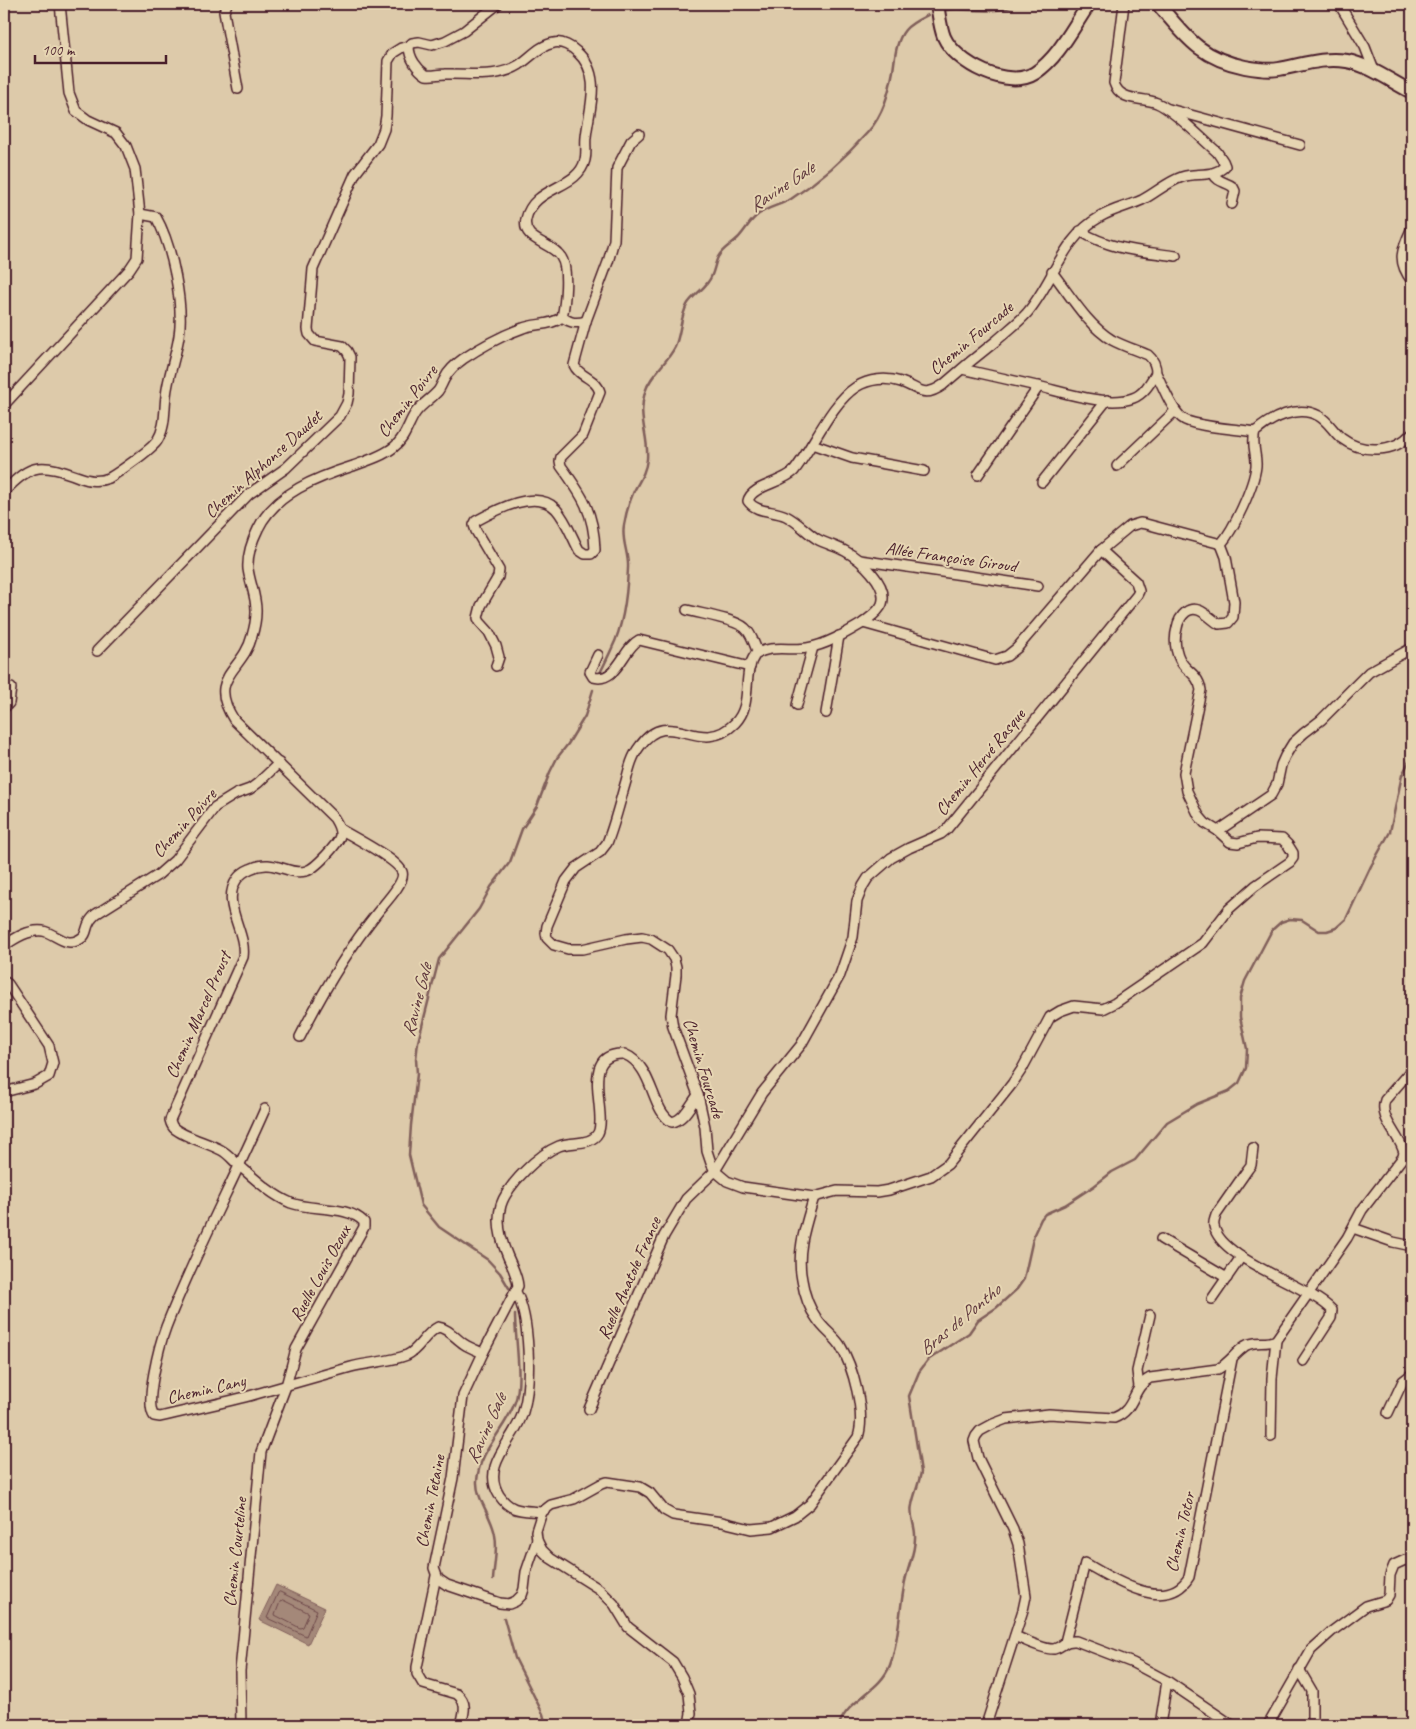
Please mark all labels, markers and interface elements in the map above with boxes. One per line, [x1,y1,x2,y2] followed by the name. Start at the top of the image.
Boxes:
[35,32,166,64] scale bar
[42,41,76,60] text: 100 m
[744,155,821,217] water label: Ravine Gale
[924,296,1018,380] street label: Chemin Fourcade
[372,360,443,441] street label: Chemin Poivre
[200,404,328,523] street label: Chemin Alphonse Daudet
[884,537,1021,578] street label: Allée Françoise Giroud
[930,703,1030,820] street label: Chemin Hervé Rasque
[147,783,222,862] street label: Chemin Poivre
[160,946,237,1082] street label: Chemin Marcel Proust
[396,959,438,1039] water label: Ravine Gale
[678,1015,730,1122] street label: Chemin Fourcade
[592,1213,666,1342] street label: Ruelle Anatole France
[285,1220,356,1325] street label: Ruelle Louis Ozoux
[914,1277,1007,1361] water label: Bras de Pontho
[165,1369,249,1409] street label: Chemin Cany
[460,1387,513,1467] water label: Ravine Gale
[410,1452,450,1549] street label: Chemin Tetaine
[1160,1488,1200,1574] street label: Chemin Totor
[218,1495,252,1608] street label: Chemin Courteline

